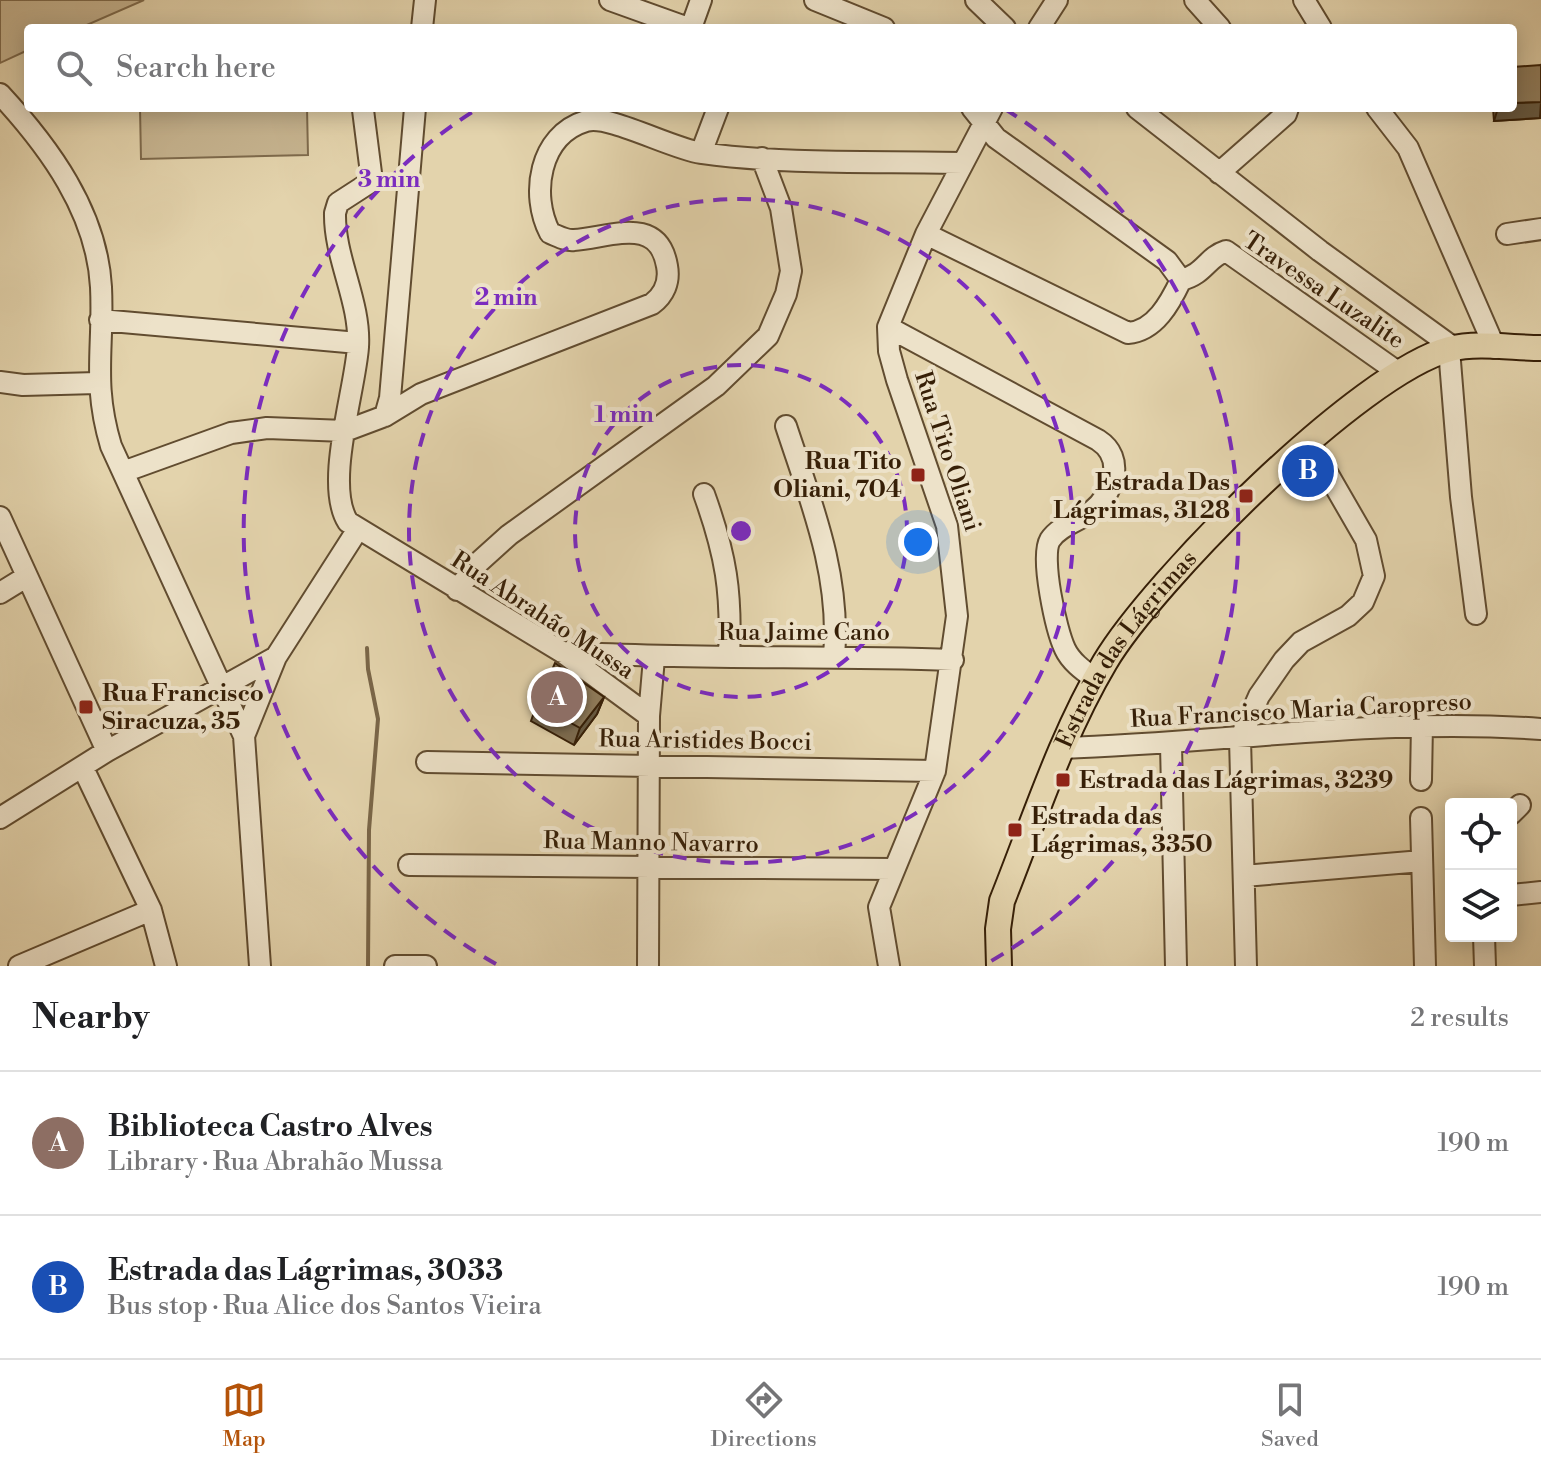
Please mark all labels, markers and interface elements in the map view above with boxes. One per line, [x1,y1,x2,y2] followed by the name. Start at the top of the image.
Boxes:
[24,24,1517,112] search box
[52,46,96,90] icon: search
[116,49,276,87] text: Search here
[358,165,421,195] text: 3 min
[1237,226,1410,356] street label: Travessa Luzalite
[474,283,538,313] text: 2 min
[907,367,987,535] street label: Rua Tito Oliani
[594,400,654,430] text: 1 min
[1282,441,1334,501] pin: B
[773,447,902,505] place label: Rua Tito Oliani, 704
[909,466,927,484] marker: Rua Tito Oliani, 704
[1053,468,1230,526] place label: Estrada Das Lágrimas, 3128
[1237,487,1255,505] marker: Estrada Das Lágrimas, 3128
[727,517,755,545] centre of rings
[898,522,938,562] your location
[1050,544,1204,753] street label: Estrada das Lágrimas
[445,545,640,687] street label: Rua Abrahão Mussa
[718,618,890,648] street label: Rua Jaime Cano
[531,667,583,727] pin: A
[102,679,264,737] place label: Rua Francisco Siracuza, 35
[1129,687,1473,735] street label: Rua Francisco Maria Caropreso
[77,698,95,716] marker: Rua Francisco Siracuza, 35
[598,724,812,758] street label: Rua Aristides Bocci
[1079,766,1393,796] place label: Estrada das Lágrimas, 3239
[1054,771,1072,789] marker: Estrada das Lágrimas, 3239
[1445,798,1517,942] map controls
[1445,798,1517,870] button: locate
[1031,802,1213,860] place label: Estrada das Lágrimas, 3350
[1006,821,1024,839] marker: Estrada das Lágrimas, 3350
[543,826,759,860] street label: Rua Manno Navarro
[1445,870,1517,942] button: layers
[32,997,150,1039] text: Nearby
[1410,1002,1509,1034] text: 2 results
[108,1108,433,1146] text: Biblioteca Castro Alves
[49,1127,67,1159] text: A
[1438,1127,1509,1159] text: 190 m
[108,1146,443,1178] text: Library · Rua Abrahão Mussa
[108,1252,503,1290] text: Estrada das Lágrimas, 3033
[48,1271,68,1303] text: B
[1438,1271,1509,1303] text: 190 m
[108,1290,542,1322] text: Bus stop · Rua Alice dos Santos Vieira
[222,1378,266,1453] tab: Map
[711,1378,817,1453] tab: Directions
[1261,1378,1319,1453] tab: Saved

